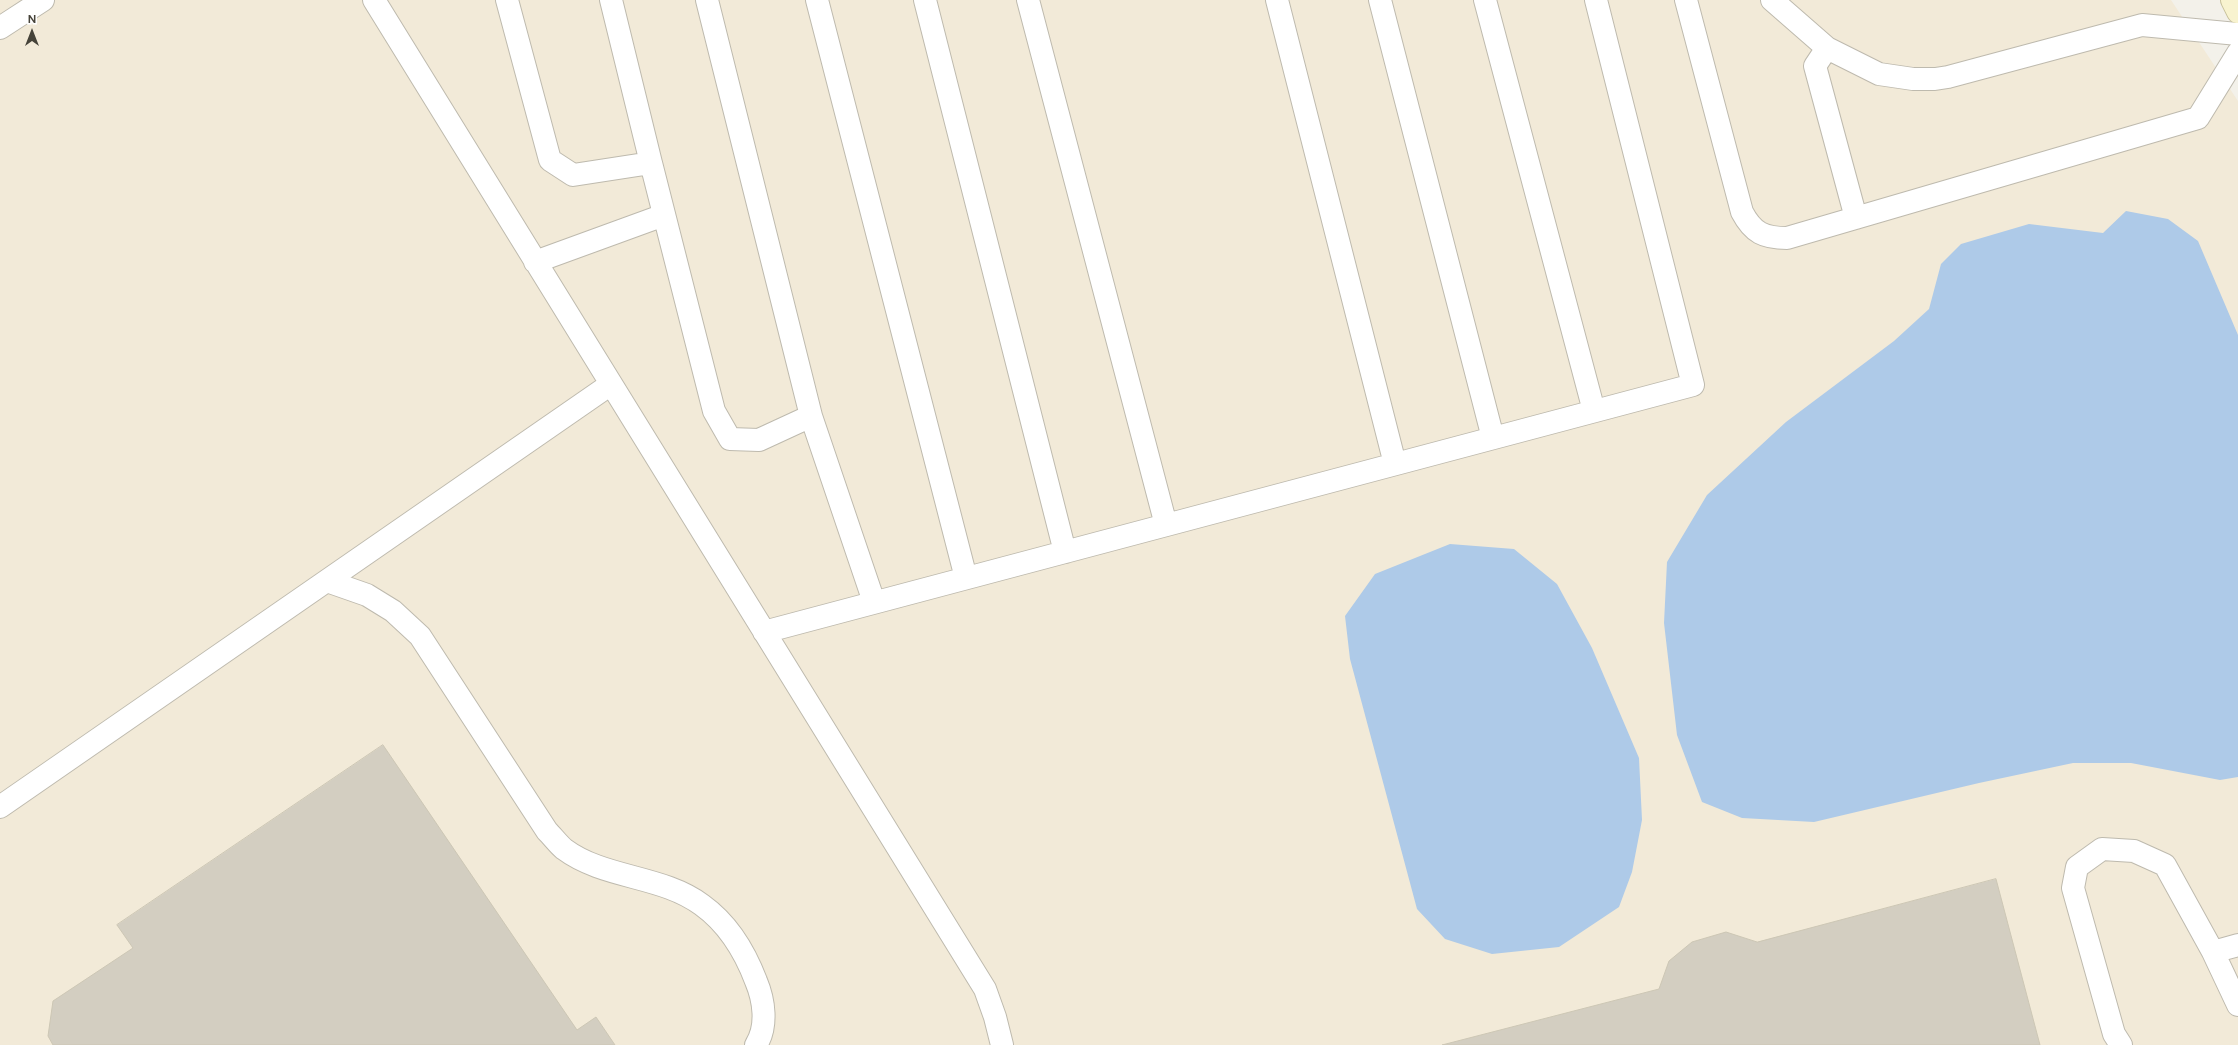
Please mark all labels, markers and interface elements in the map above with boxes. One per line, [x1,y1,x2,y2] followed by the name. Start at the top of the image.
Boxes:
[12,12,52,52] north arrow
[28,13,36,26] text: N

